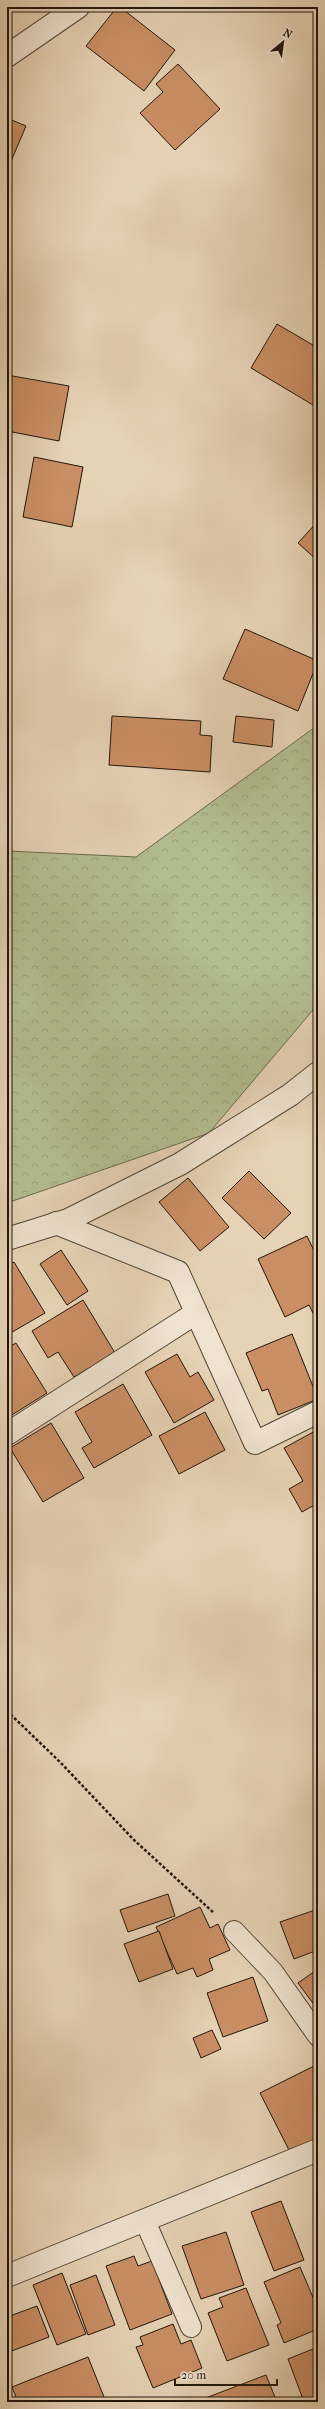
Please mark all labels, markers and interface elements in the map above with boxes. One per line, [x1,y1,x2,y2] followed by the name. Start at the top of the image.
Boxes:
[263,22,303,62] north arrow
[281,26,295,42] text: N
[175,2361,277,2387] scale bar
[181,2368,206,2382] text: 20 m

